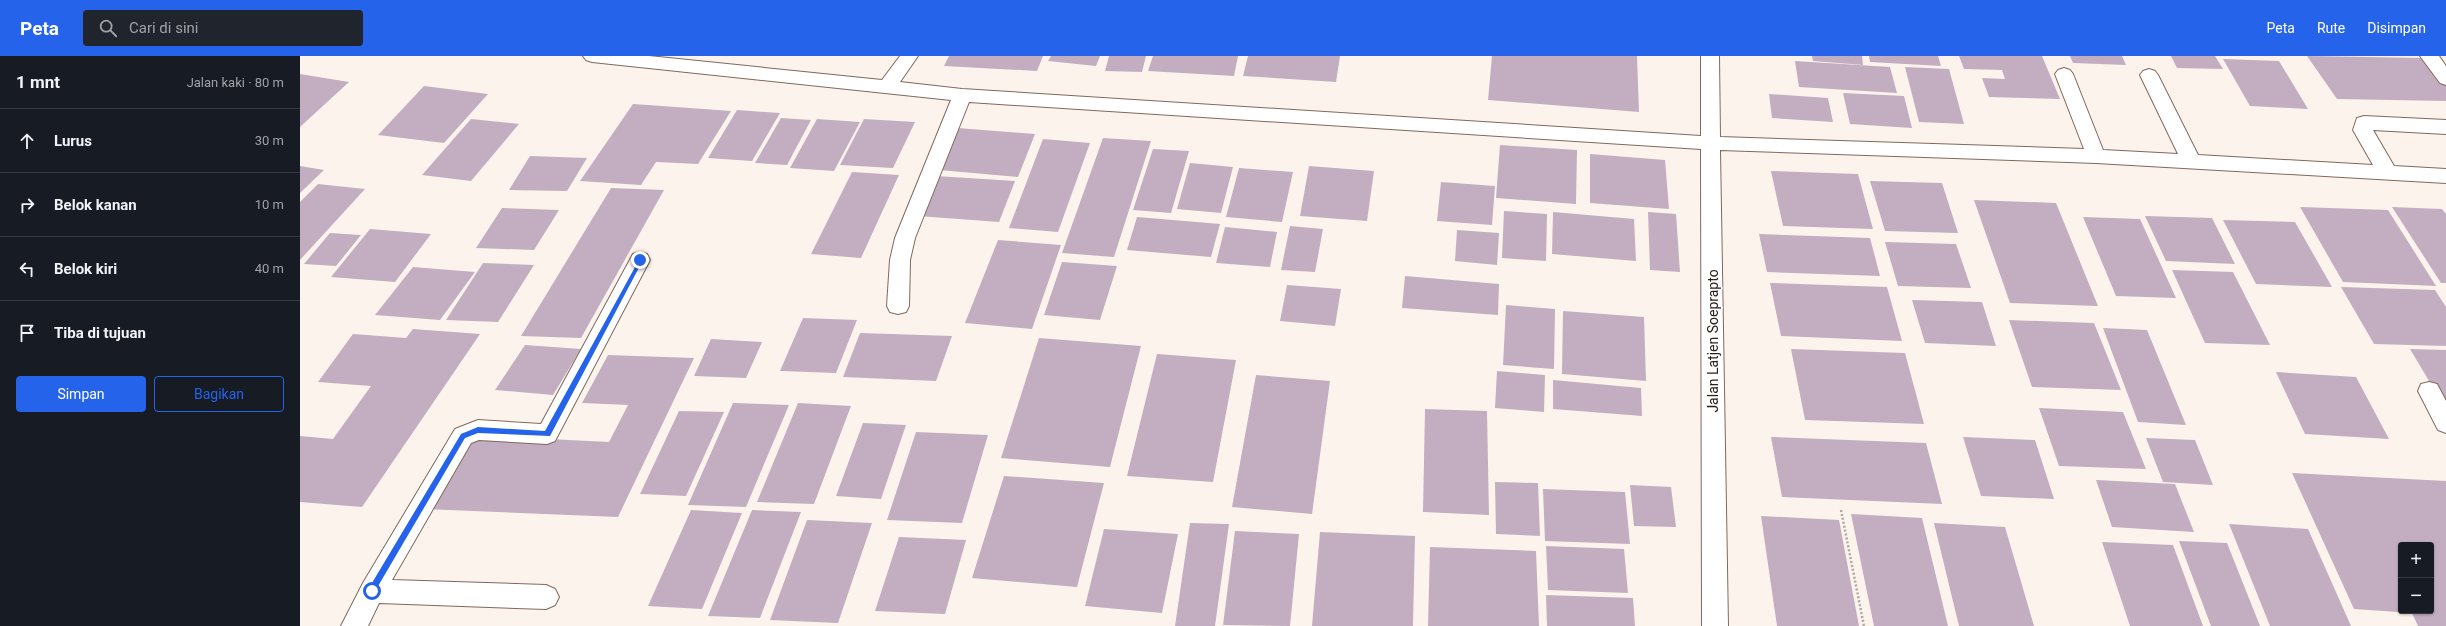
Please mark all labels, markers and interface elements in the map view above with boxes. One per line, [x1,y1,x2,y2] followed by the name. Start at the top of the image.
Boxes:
[83,10,363,46] search box
[20,17,59,40] text: Peta
[97,17,119,39] icon: search
[129,19,199,37] text: Cari di sini
[2267,20,2295,36] text: Peta
[2317,20,2345,36] text: Rute
[2367,20,2426,36] text: Disimpan
[16,72,60,92] text: 1 mnt
[187,75,284,90] text: Jalan kaki · 80 m
[16,130,38,152] icon: ahead
[54,132,92,150] text: Lurus
[255,133,284,148] text: 30 m
[16,194,38,216] icon: right
[54,196,137,214] text: Belok kanan
[255,197,284,212] text: 10 m
[631,251,649,269] route end
[16,258,38,280] icon: left
[54,260,117,278] text: Belok kiri
[255,261,284,276] text: 40 m
[1705,269,1721,413] street label: Jalan Latjen Soeprapto
[16,322,38,344] icon: arrive
[54,324,146,342] text: Tiba di tujuan
[16,376,146,412] button: Simpan
[154,376,284,412] button: Bagikan
[2398,542,2434,614] map controls
[2398,542,2434,578] button: +
[2398,578,2434,614] button: −
[363,582,381,600] route start

